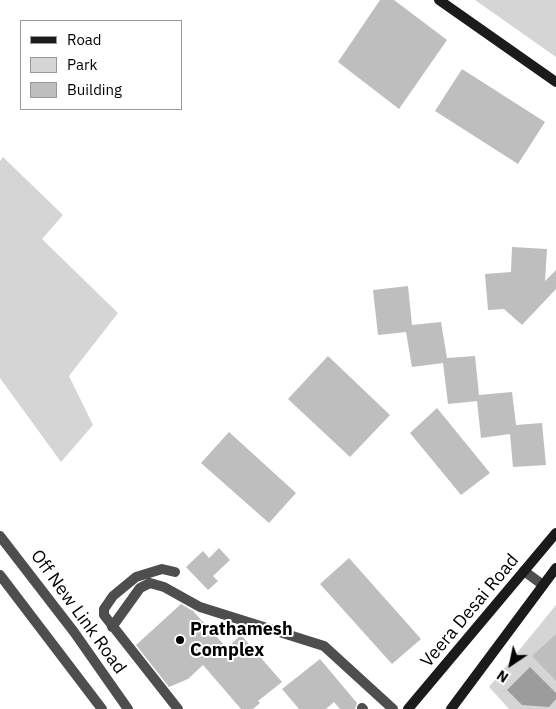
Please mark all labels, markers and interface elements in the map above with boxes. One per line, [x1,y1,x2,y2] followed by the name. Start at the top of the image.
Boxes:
[20,20,182,110] legend
[67,30,102,49] text: Road
[67,55,97,74] text: Park
[67,80,122,99] text: Building
[26,546,130,678] street label: Off New Link Road
[416,550,524,672] street label: Veera Desai Road
[190,619,293,662] place label: Prathamesh Complex
[174,634,186,646] marker: Prathamesh Complex
[486,639,536,689] north arrow
[493,666,512,687] text: N

